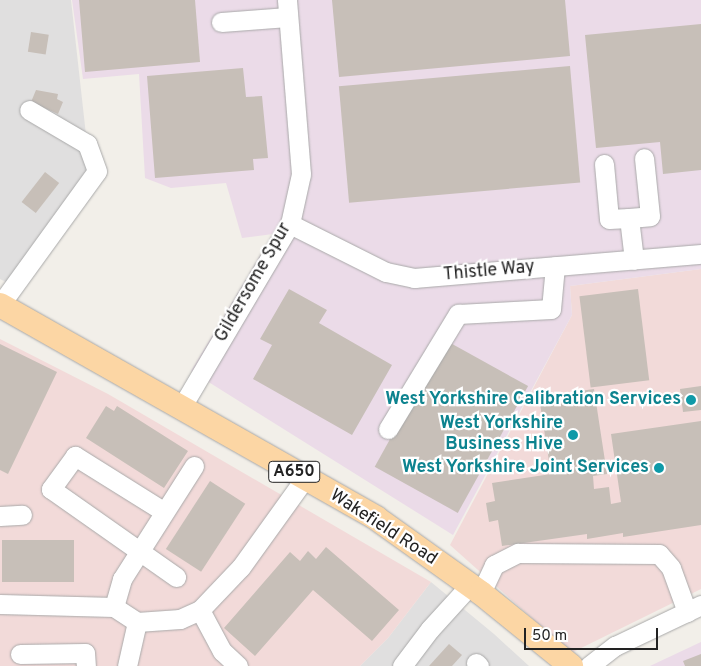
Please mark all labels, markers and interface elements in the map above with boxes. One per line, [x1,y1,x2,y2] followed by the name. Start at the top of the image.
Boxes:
[211,219,297,347] street label: Gildersome Spur
[442,257,536,287] street label: Thistle Way
[384,389,681,411] place label: West Yorkshire Calibration Services
[685,394,697,406] marker: West Yorkshire Calibration Services
[439,414,563,456] place label: West Yorkshire Business Hive
[567,429,579,441] marker: West Yorkshire Business Hive
[401,457,649,479] place label: West Yorkshire Joint Services
[268,458,320,486] road number: A650
[653,462,665,474] marker: West Yorkshire Joint Services
[325,485,441,571] street label: Wakefield Road
[526,618,660,650] scale bar
[532,627,567,646] text: 50 m

